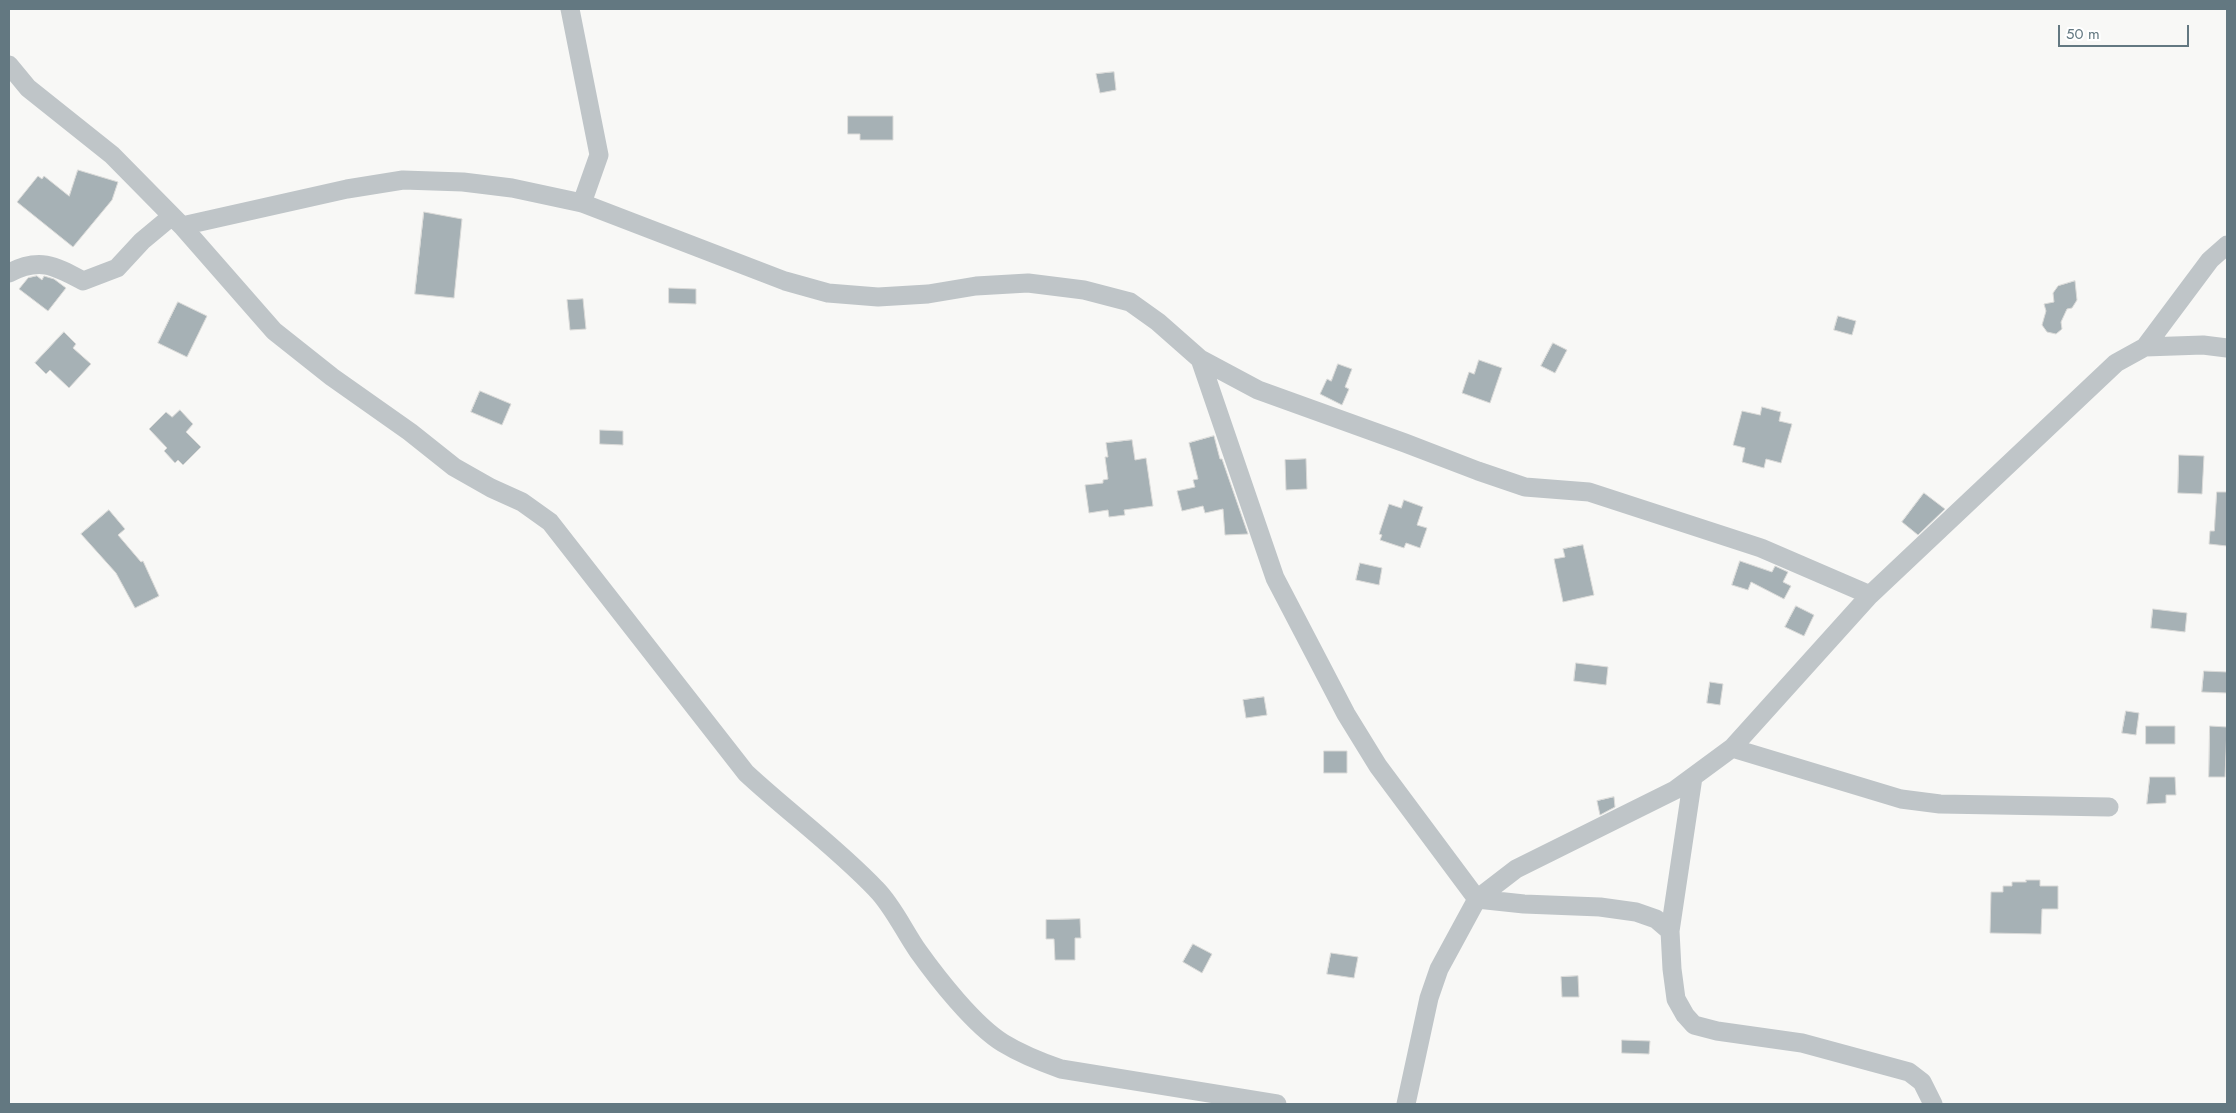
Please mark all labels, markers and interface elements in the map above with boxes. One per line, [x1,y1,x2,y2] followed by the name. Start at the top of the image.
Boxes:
[2061,15,2192,47] scale bar
[2066,23,2100,45] text: 50 m

